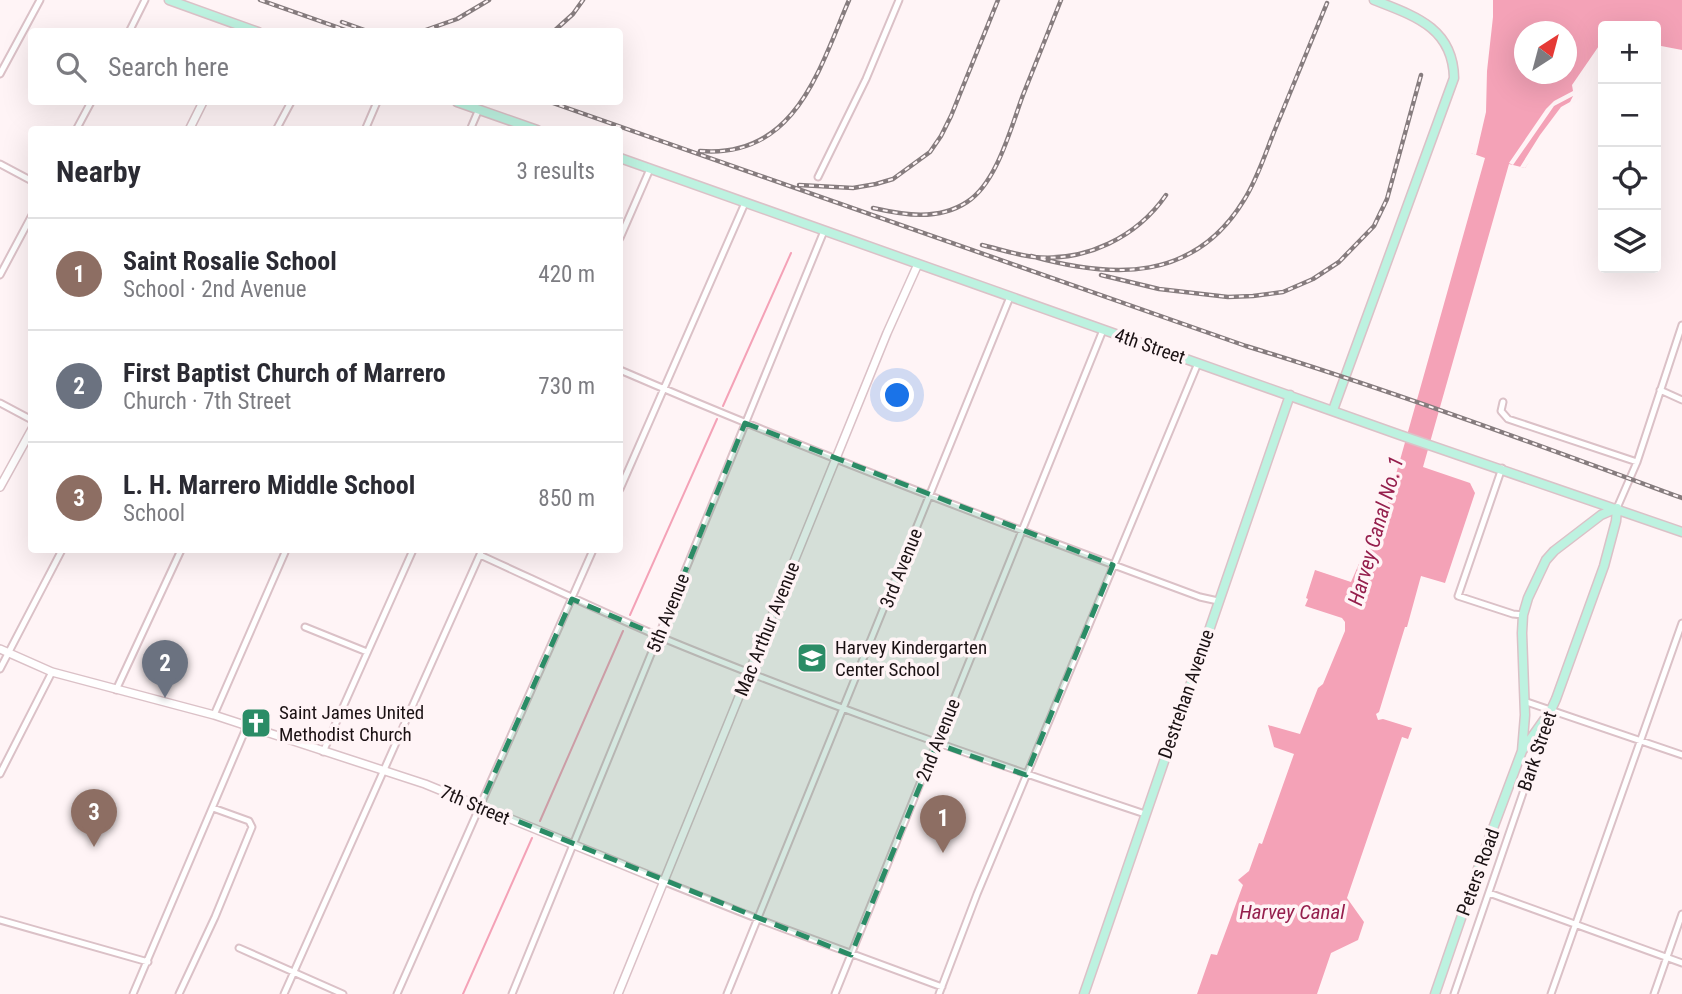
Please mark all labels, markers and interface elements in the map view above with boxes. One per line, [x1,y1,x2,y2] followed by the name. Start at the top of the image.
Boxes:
[1514,21,1577,84] north arrow
[1598,21,1661,273] map controls
[1598,21,1661,84] button: +
[28,28,623,105] search box
[52,48,90,86] icon: search
[108,52,229,82] text: Search here
[1598,84,1661,147] button: −
[1598,147,1661,210] button: locate
[56,154,141,189] text: Nearby
[517,158,595,185] text: 3 results
[1598,210,1661,273] button: layers
[123,246,337,276] text: Saint Rosalie School
[73,261,85,288] text: 1
[538,261,595,288] text: 420 m
[123,276,307,303] text: School · 2nd Avenue
[1112,323,1188,369] street label: 4th Street
[123,358,446,388] text: First Baptist Church of Marrero
[73,373,85,400] text: 2
[538,373,595,400] text: 730 m
[880,378,914,412] your location
[123,388,291,415] text: Church · 7th Street
[1343,454,1409,608] water label: Harvey Canal No. 1
[123,470,415,500] text: L. H. Marrero Middle School
[73,485,85,512] text: 3
[538,485,595,512] text: 850 m
[123,500,185,527] text: School
[875,525,927,611] street label: 3rd Avenue
[730,558,804,699] street label: Mac Arthur Avenue
[642,570,694,656] street label: 5th Avenue
[1153,626,1219,762] street label: Destrehan Avenue
[835,636,987,681] place label: Harvey Kindergarten Center School
[142,640,188,698] pin: 2
[795,641,829,675] school or university icon: Harvey Kindergarten Center School
[911,695,965,785] street label: 2nd Avenue
[279,701,424,746] place label: Saint James United Methodist Church
[239,706,273,740] church icon: Saint James United Methodist Church
[1513,708,1561,794] street label: Bark Street
[437,780,513,830] street label: 7th Street
[71,789,117,847] pin: 3
[920,795,966,853] pin: 1
[1452,825,1504,919] street label: Peters Road
[1239,900,1345,924] water label: Harvey Canal

